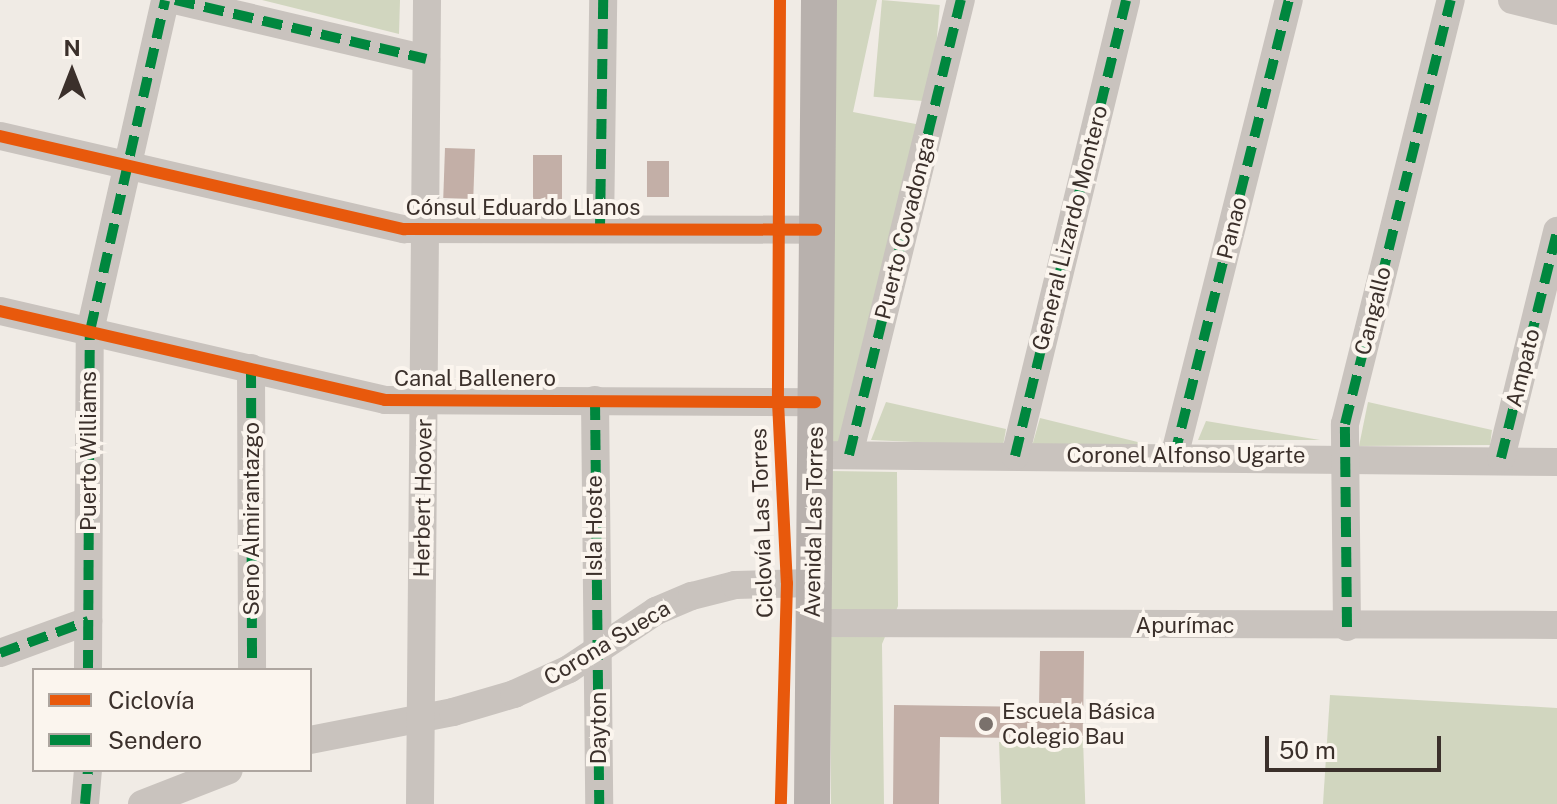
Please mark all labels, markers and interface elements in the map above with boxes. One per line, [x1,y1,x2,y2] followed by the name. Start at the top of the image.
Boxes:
[32,32,112,112] north arrow
[63,35,81,61] text: N
[1027,103,1113,353] street label: General Lizardo Montero
[869,134,941,322] street label: Puerto Covadonga
[1212,194,1252,262] street label: Panao
[406,195,640,221] street label: Cónsul Eduardo Llanos
[1349,264,1397,358] street label: Cangallo
[1501,326,1545,410] street label: Ampato
[394,366,556,392] street label: Canal Ballenero
[76,371,102,531] street label: Puerto Williams
[408,418,438,578] street label: Herbert Hoover
[239,422,265,616] street label: Seno Almirantazgo
[799,426,829,618] street label: Avenida Las Torres
[745,428,779,618] street label: Ciclovía Las Torres
[1066,443,1306,469] street label: Coronel Alfonso Ugarte
[582,475,608,577] street label: Isla Hoste
[539,595,675,691] street label: Corona Sueca
[1136,613,1234,639] street label: Apurímac
[32,668,312,772] legend
[108,686,195,714] text: Ciclovía
[586,692,612,764] street label: Dayton
[1002,698,1155,750] place label: Escuela Básica Colegio Bau
[977,715,995,733] marker: Escuela Básica Colegio Bau
[1269,720,1445,770] scale bar
[108,726,202,754] text: Sendero
[1279,736,1336,764] text: 50 m

